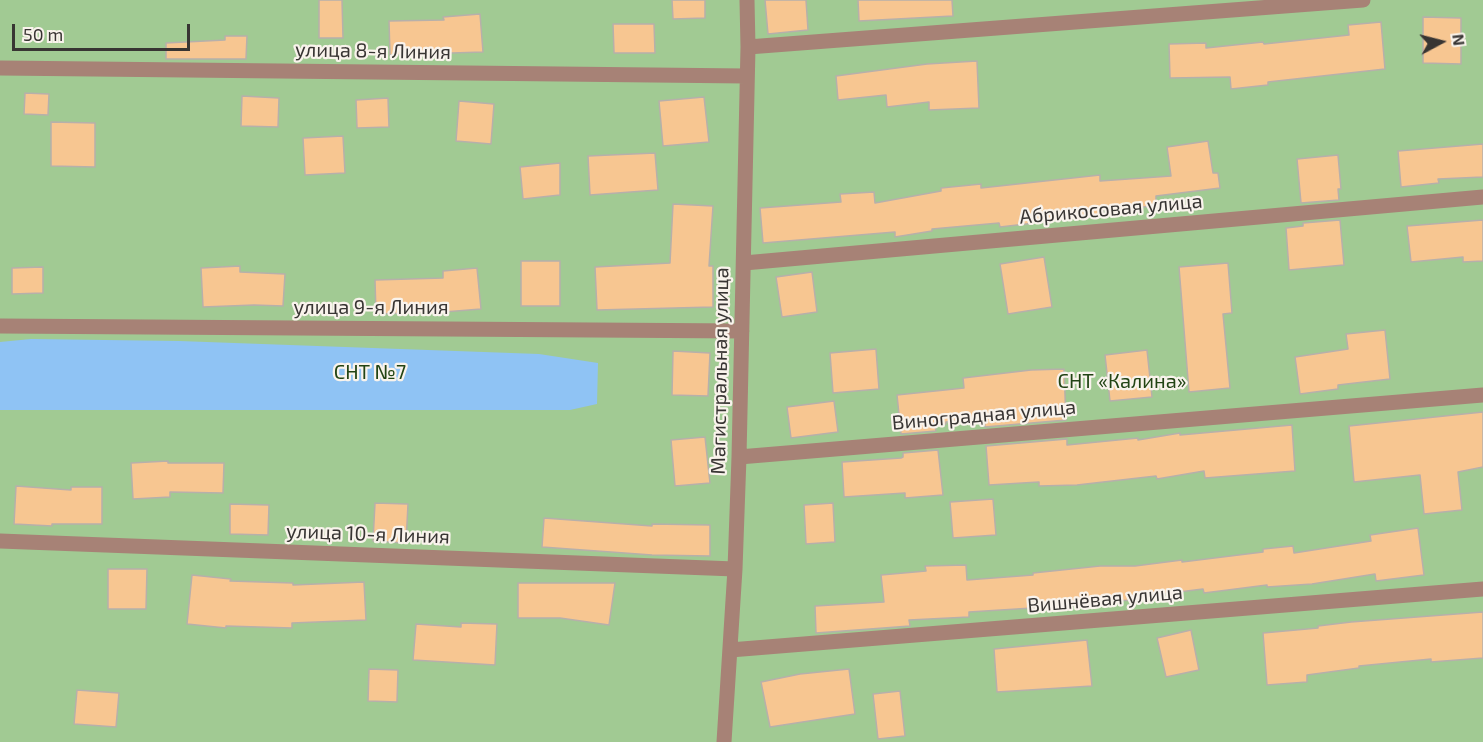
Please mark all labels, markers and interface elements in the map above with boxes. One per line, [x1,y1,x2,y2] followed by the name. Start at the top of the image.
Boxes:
[15,12,194,50] scale bar
[1411,12,1471,72] north arrow
[23,23,63,45] text: 50 m
[1449,33,1469,47] text: N
[295,38,451,64] street label: улица 8-я Линия
[1018,189,1204,229] street label: Абрикосовая улица
[706,267,734,475] street label: Магистральная улица
[293,295,449,319] street label: улица 9-я Линия
[334,360,406,384] park label: СНТ №7
[1058,369,1186,393] park label: СНТ «Калина»
[891,395,1077,435] street label: Виноградная улица
[286,519,450,549] street label: улица 10-я Линия
[1026,580,1184,618] street label: Вишнёвая улица

